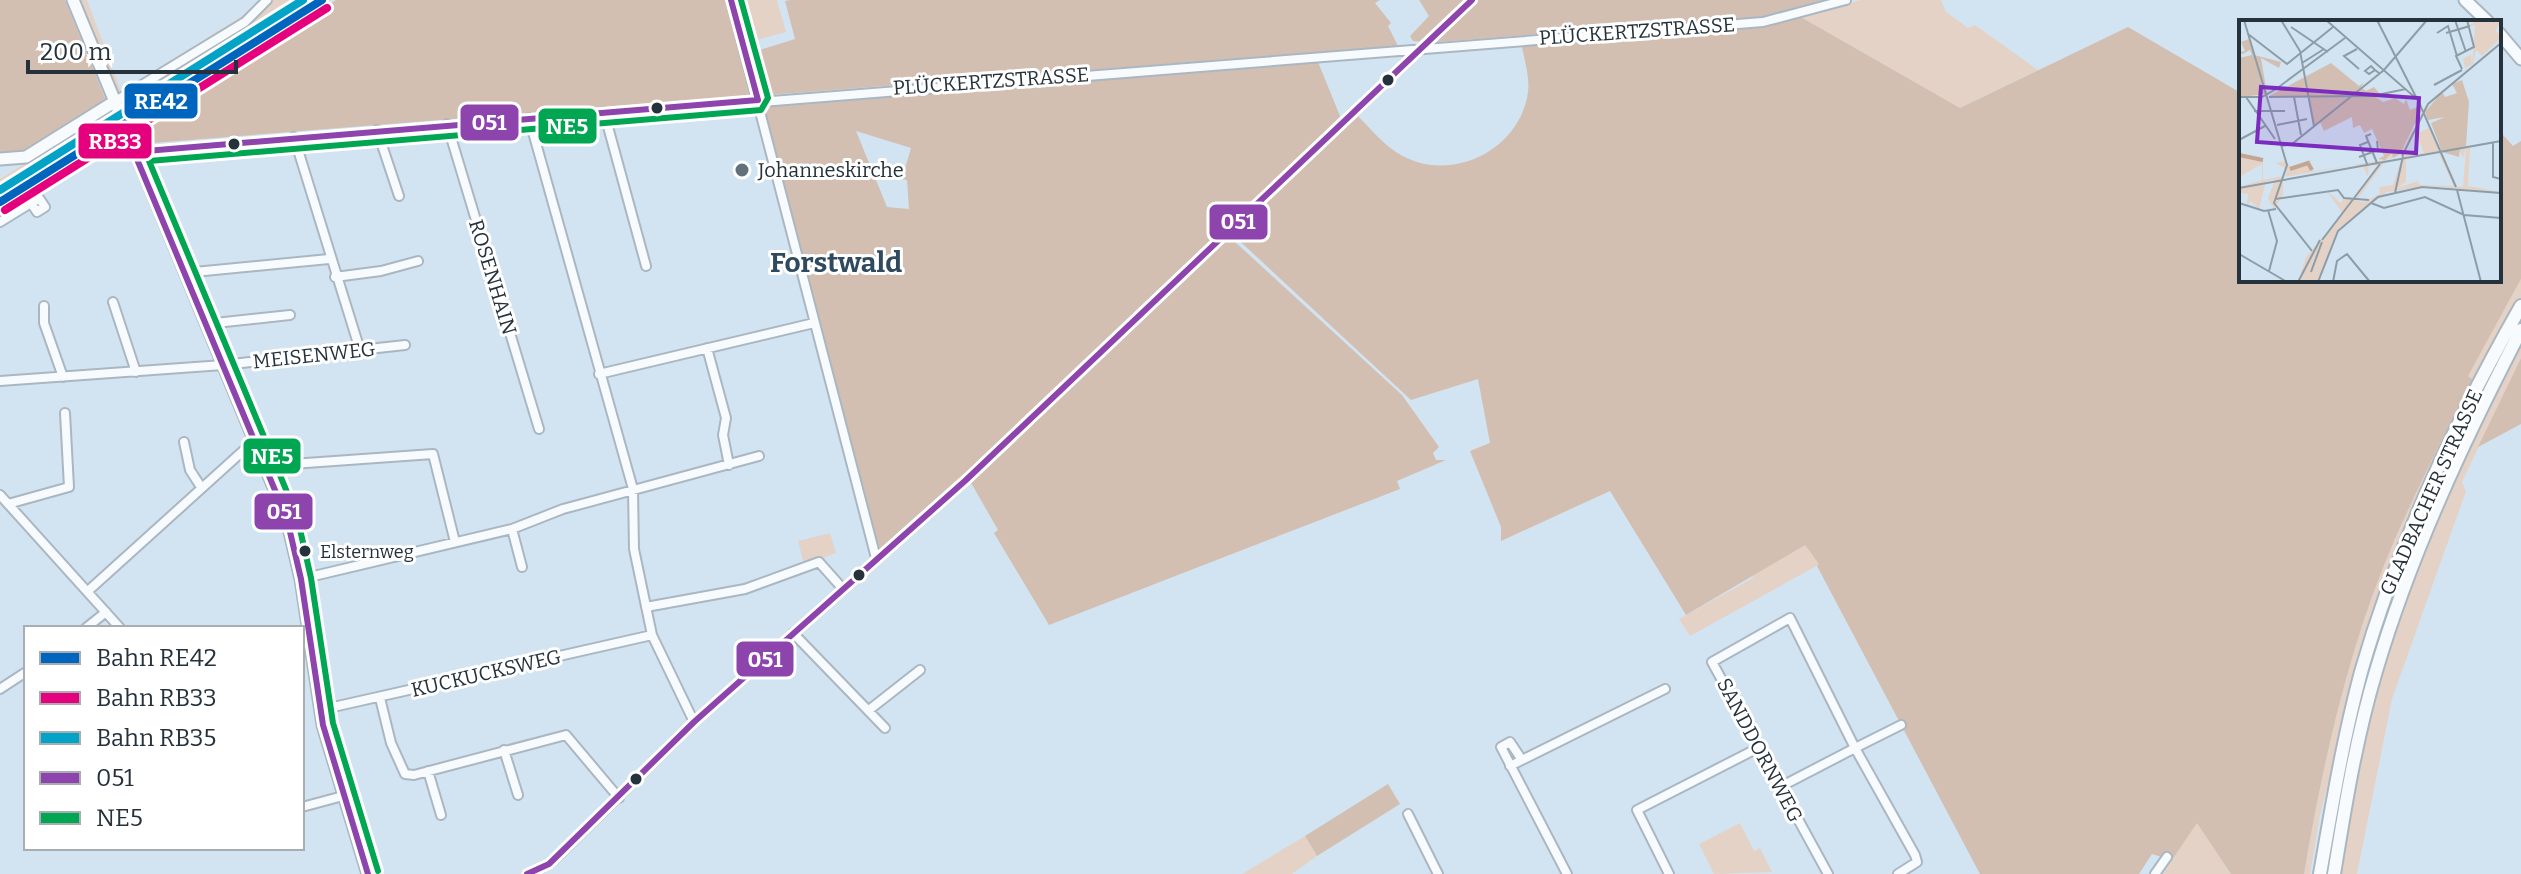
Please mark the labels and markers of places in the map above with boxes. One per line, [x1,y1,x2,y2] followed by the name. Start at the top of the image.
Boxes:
[1380,72,1396,88] unlabelled marker
[649,100,665,116] unlabelled marker
[226,136,242,152] unlabelled marker
[757,158,904,182] place label: Johanneskirche
[733,161,751,179] marker: Johanneskirche
[320,541,414,563] place label: Elsternweg
[297,543,313,559] marker: Elsternweg
[851,567,867,583] unlabelled marker
[628,771,644,787] unlabelled marker

